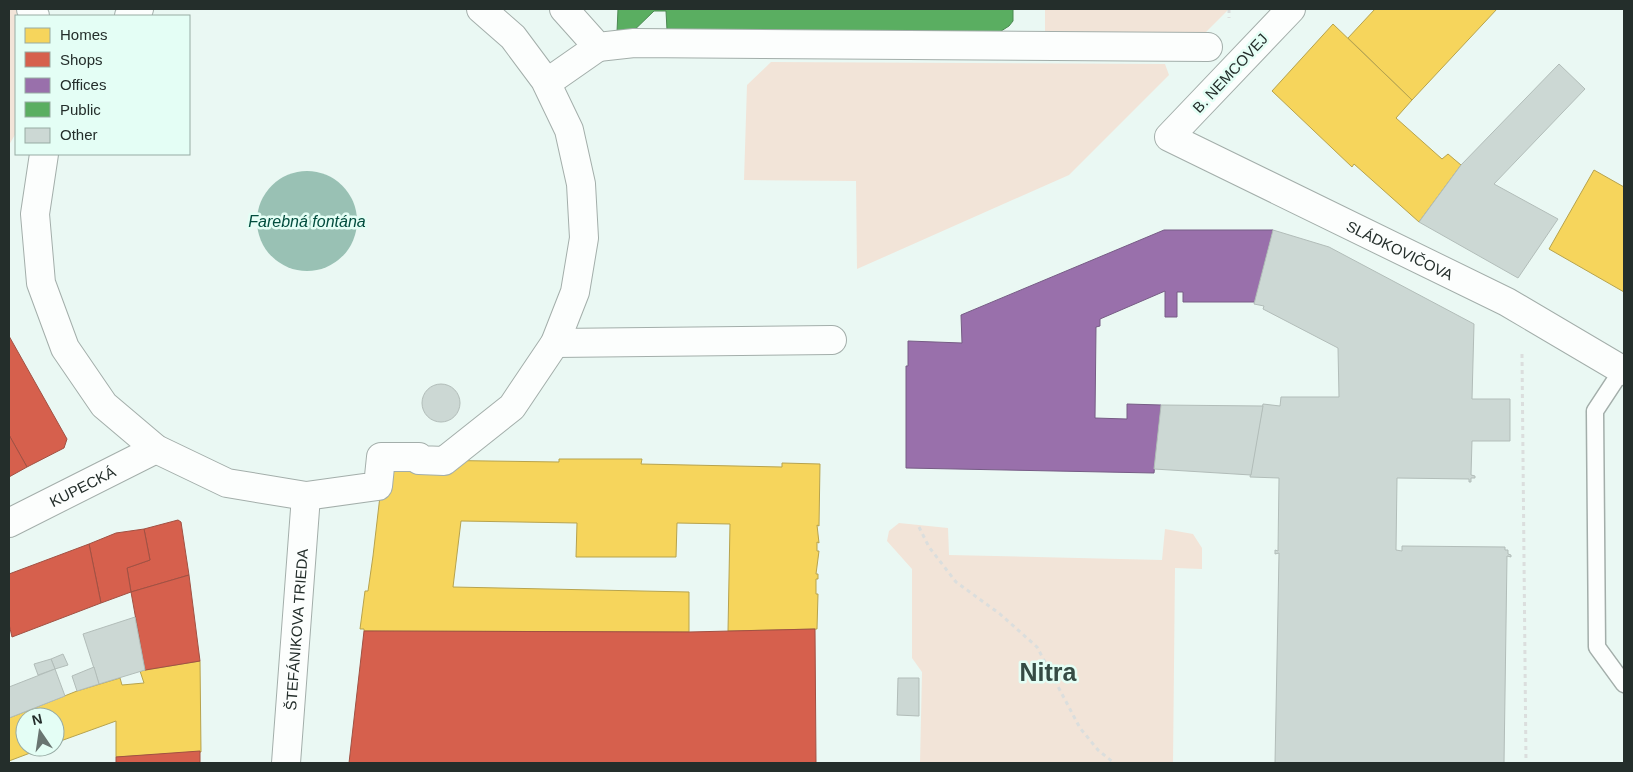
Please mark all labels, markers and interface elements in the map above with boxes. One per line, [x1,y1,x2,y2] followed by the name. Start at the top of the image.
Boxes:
[15,15,190,155] legend
[60,26,108,43] text: Homes
[1189,30,1271,116] street label: B. NEMCOVEJ
[60,51,103,68] text: Shops
[60,76,106,93] text: Offices
[60,101,101,118] text: Public
[60,126,98,143] text: Other
[248,213,366,230] water label: Farebná fontána
[1344,217,1456,283] street label: SLÁDKOVIČOVA
[46,462,118,510] street label: KUPECKÁ
[281,548,311,711] street label: ŠTEFÁNIKOVA TRIEDA
[1020,658,1078,686] district label: Nitra
[15,707,65,757] north arrow
[30,710,44,728] text: N

